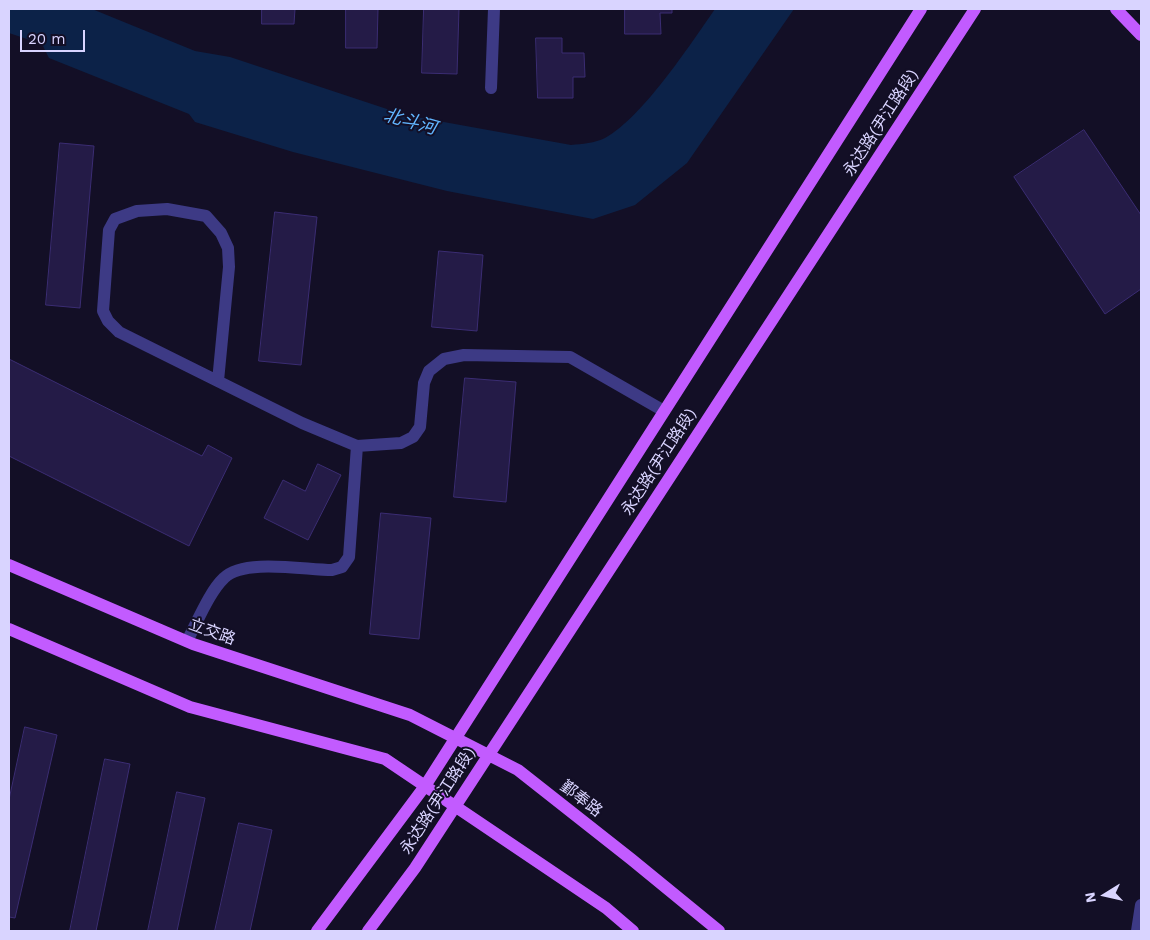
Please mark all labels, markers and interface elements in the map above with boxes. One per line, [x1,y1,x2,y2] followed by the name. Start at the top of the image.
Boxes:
[22,20,88,52] scale bar
[28,30,66,48] text: 20 m
[839,66,923,180] street label: 永达路(尹江路段)
[381,105,439,139] water label: 北斗河
[617,405,701,519] street label: 永达路(尹江路段)
[186,615,238,649] street label: 立交路
[396,744,480,858] street label: 永达路(尹江路段)
[556,777,606,821] street label: 鄞奉路
[1080,870,1130,920] north arrow
[1081,891,1099,904] text: N

